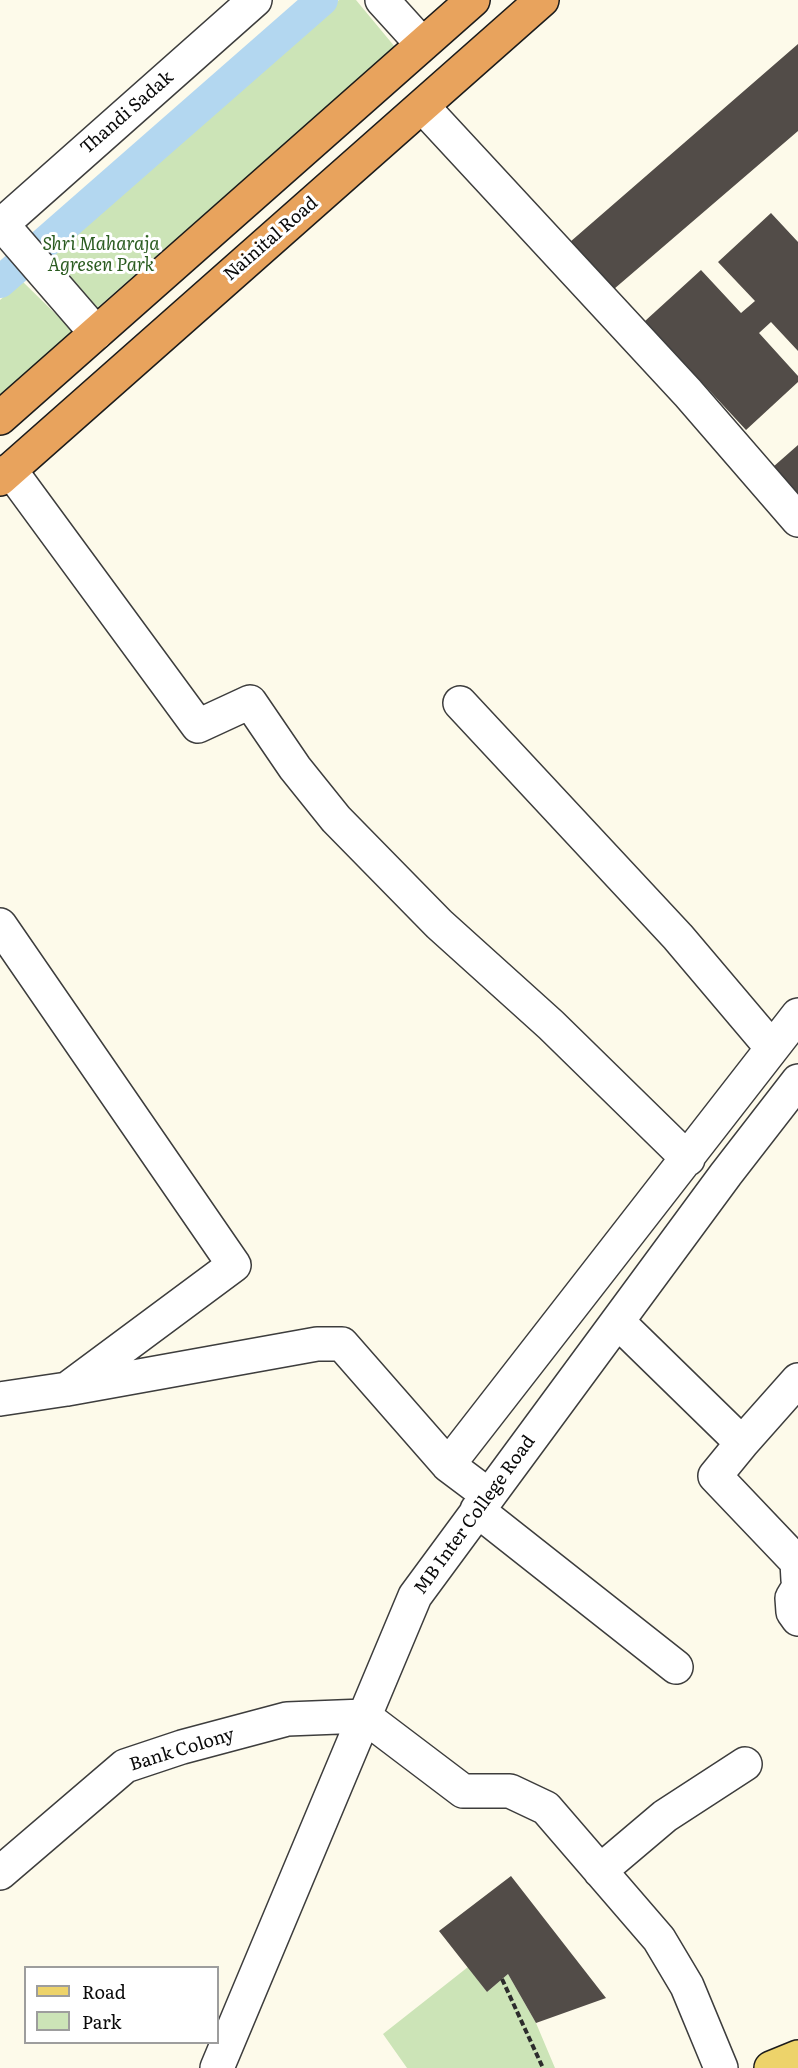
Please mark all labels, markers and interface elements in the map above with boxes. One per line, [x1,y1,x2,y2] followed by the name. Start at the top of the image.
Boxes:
[76,67,178,159] street label: Thandi Sadak
[220,192,322,286] street label: Nainital Road
[42,234,160,276] park label: Shri Maharaja Agresen Park
[410,1431,540,1599] street label: MB Inter College Road
[127,1724,237,1776] street label: Bank Colony
[24,1966,219,2044] legend
[82,1978,126,2005] text: Road
[82,2008,121,2035] text: Park

